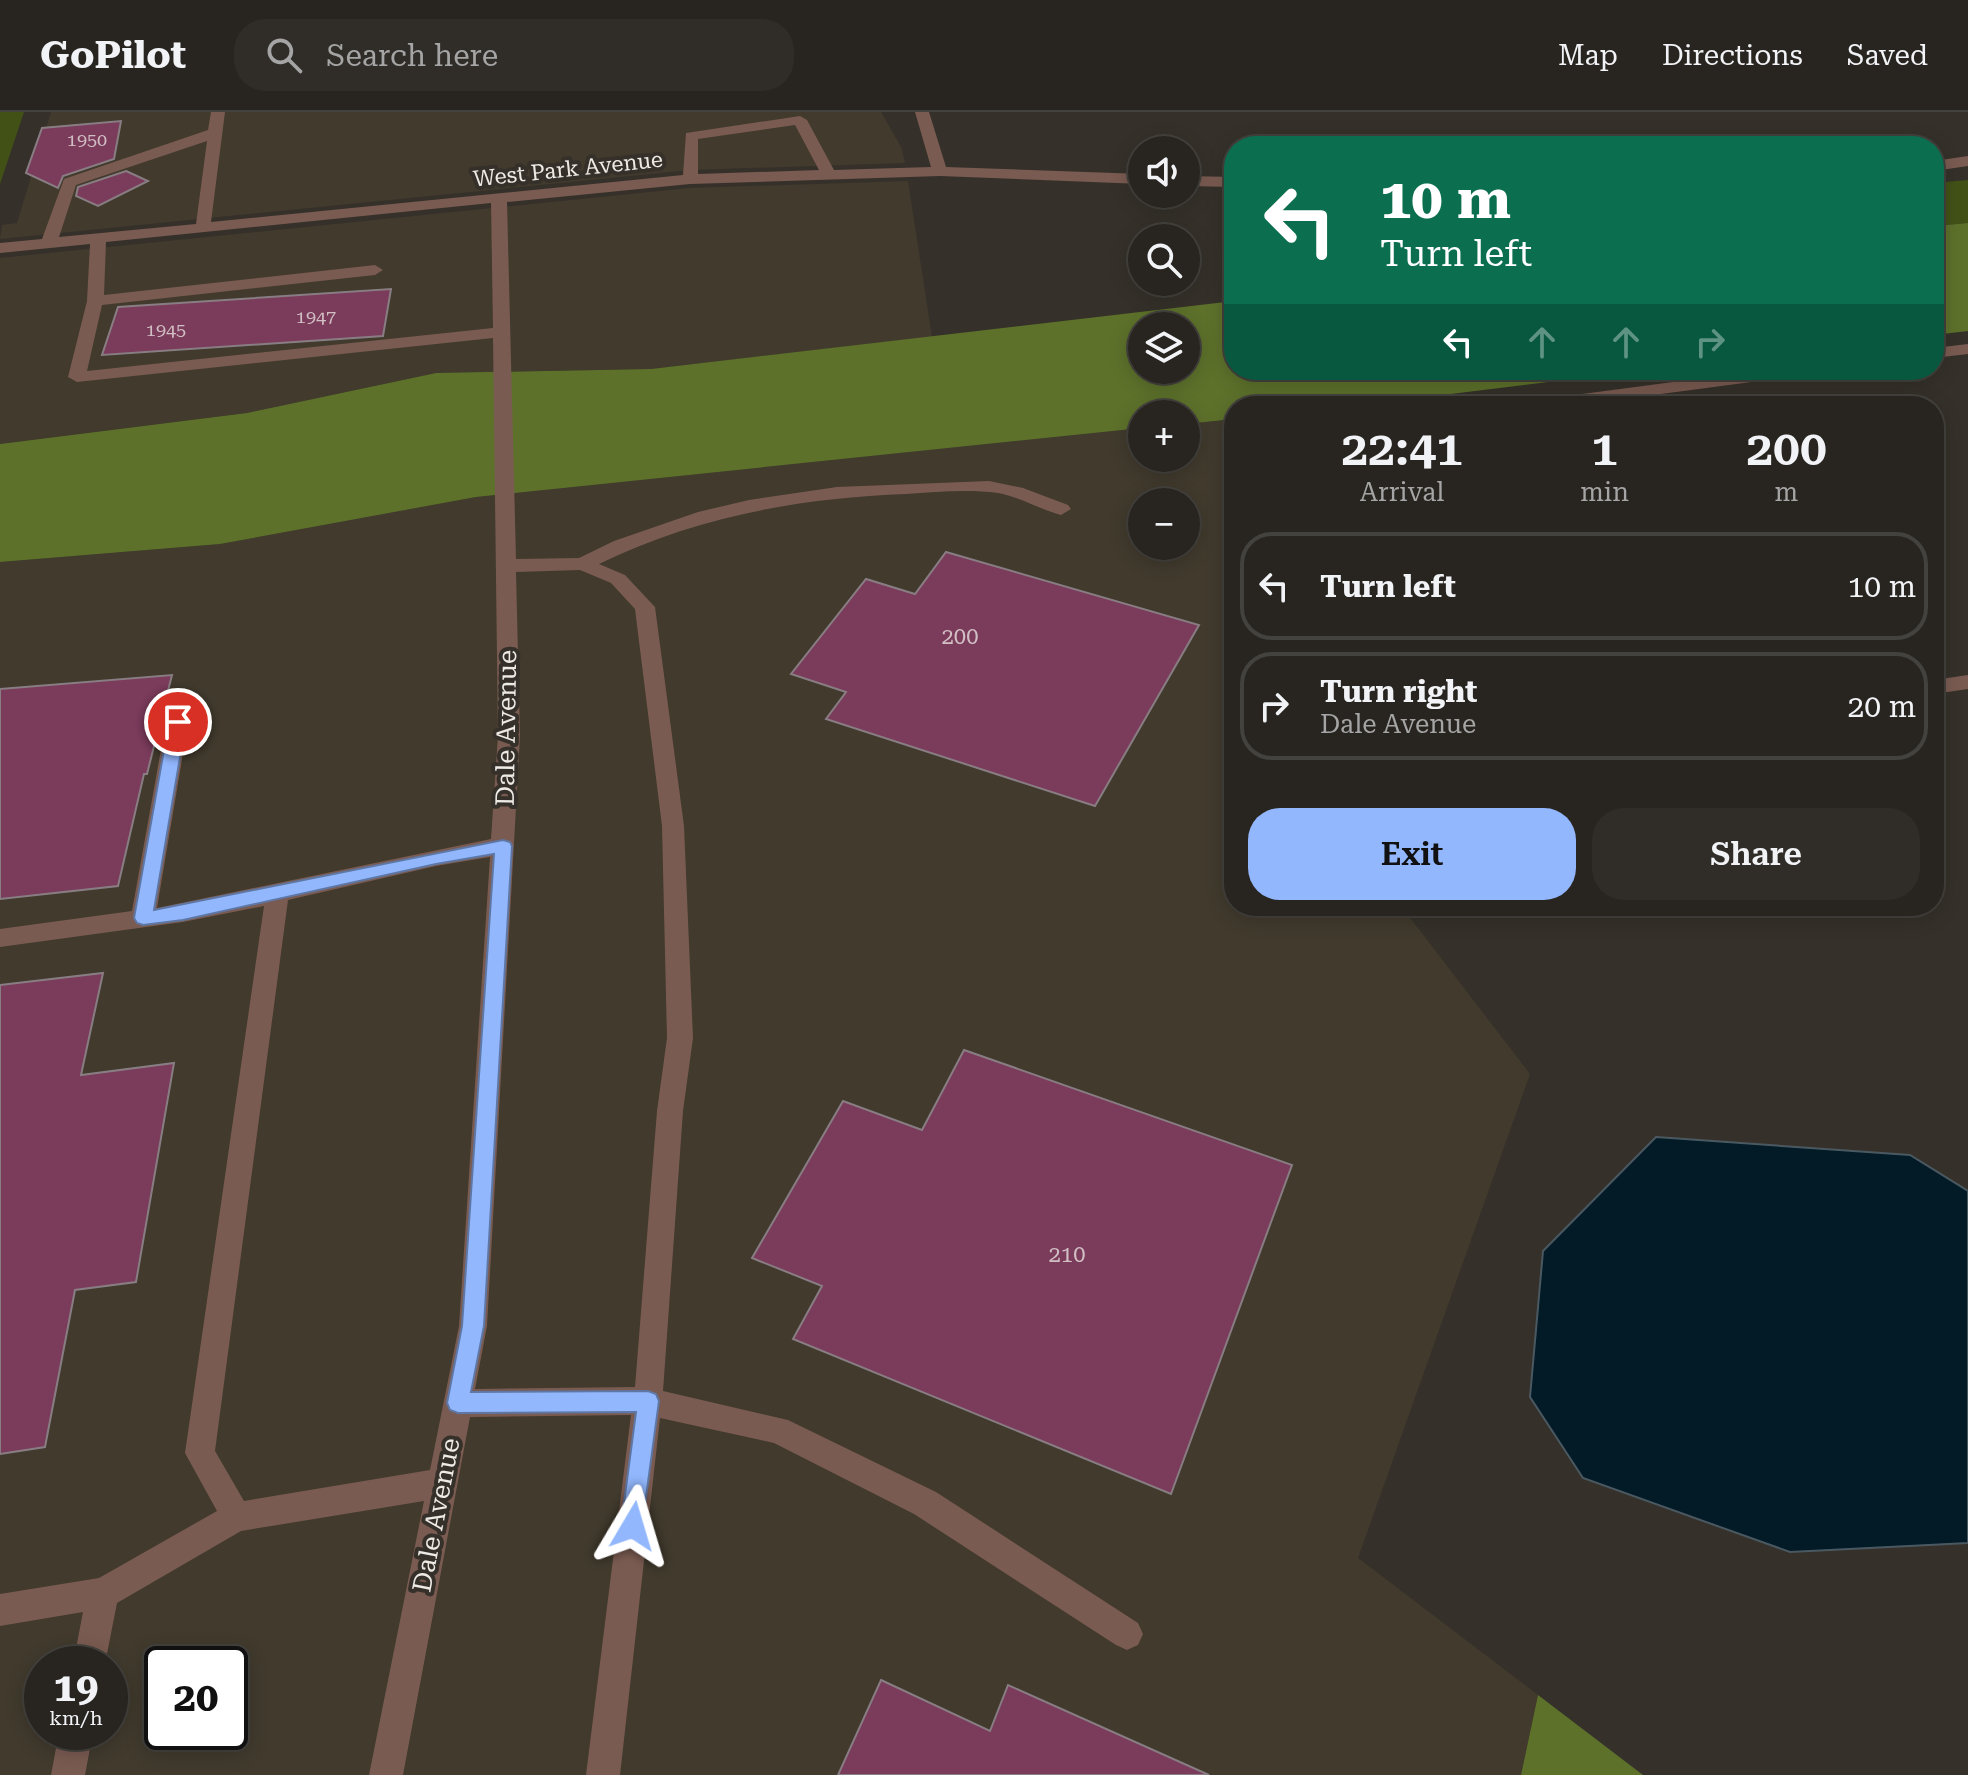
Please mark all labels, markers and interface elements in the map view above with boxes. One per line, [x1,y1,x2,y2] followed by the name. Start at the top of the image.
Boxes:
[234,19,794,91] search box
[40,33,186,77] text: GoPilot
[262,33,306,77] icon: search
[326,38,498,73] text: Search here
[1558,39,1618,72] text: Map
[1662,39,1803,72] text: Directions
[1847,39,1928,72] text: Saved
[67,129,107,150] house number: 1950
[1128,136,1200,560] map controls
[1128,136,1200,208] button: sound
[472,147,664,191] street label: West Park Avenue
[1380,166,1511,232] text: 10 m
[1248,168,1352,272] icon: left
[1128,224,1200,296] button: search
[1380,233,1532,275] text: Turn left
[296,306,336,327] house number: 1947
[1128,312,1200,384] button: layers
[146,319,186,340] house number: 1945
[1436,320,1480,364] icon: left
[1520,320,1564,364] icon: ahead
[1604,320,1648,364] icon: ahead
[1688,320,1732,364] icon: right
[1128,400,1200,472] button: +
[1341,421,1463,477] text: 22:41
[1591,421,1618,477] text: 1
[1746,421,1827,477] text: 200
[1360,477,1444,507] text: Arrival
[1580,477,1629,507] text: min
[1775,477,1798,507] text: m
[1128,488,1200,560] button: −
[1252,564,1296,608] icon: left
[1320,569,1456,604] text: Turn left
[1847,569,1916,604] text: 10 m
[942,624,978,649] house number: 200
[490,650,522,806] street label: Dale Avenue
[1320,674,1477,709] text: Turn right
[1252,684,1296,728] icon: right
[144,688,212,756] pin
[1847,689,1916,724] text: 20 m
[156,700,200,744] icon: arrive
[1320,709,1476,739] text: Dale Avenue
[1248,808,1576,900] button: Exit
[1592,808,1920,900] button: Share
[1049,1242,1085,1267] house number: 210
[406,1435,466,1595] street label: Dale Avenue
[591,1484,675,1568] position arrow
[144,1646,248,1750] speed limit sign: 20
[54,1664,98,1711] text: 19
[49,1706,103,1730] text: km/h

